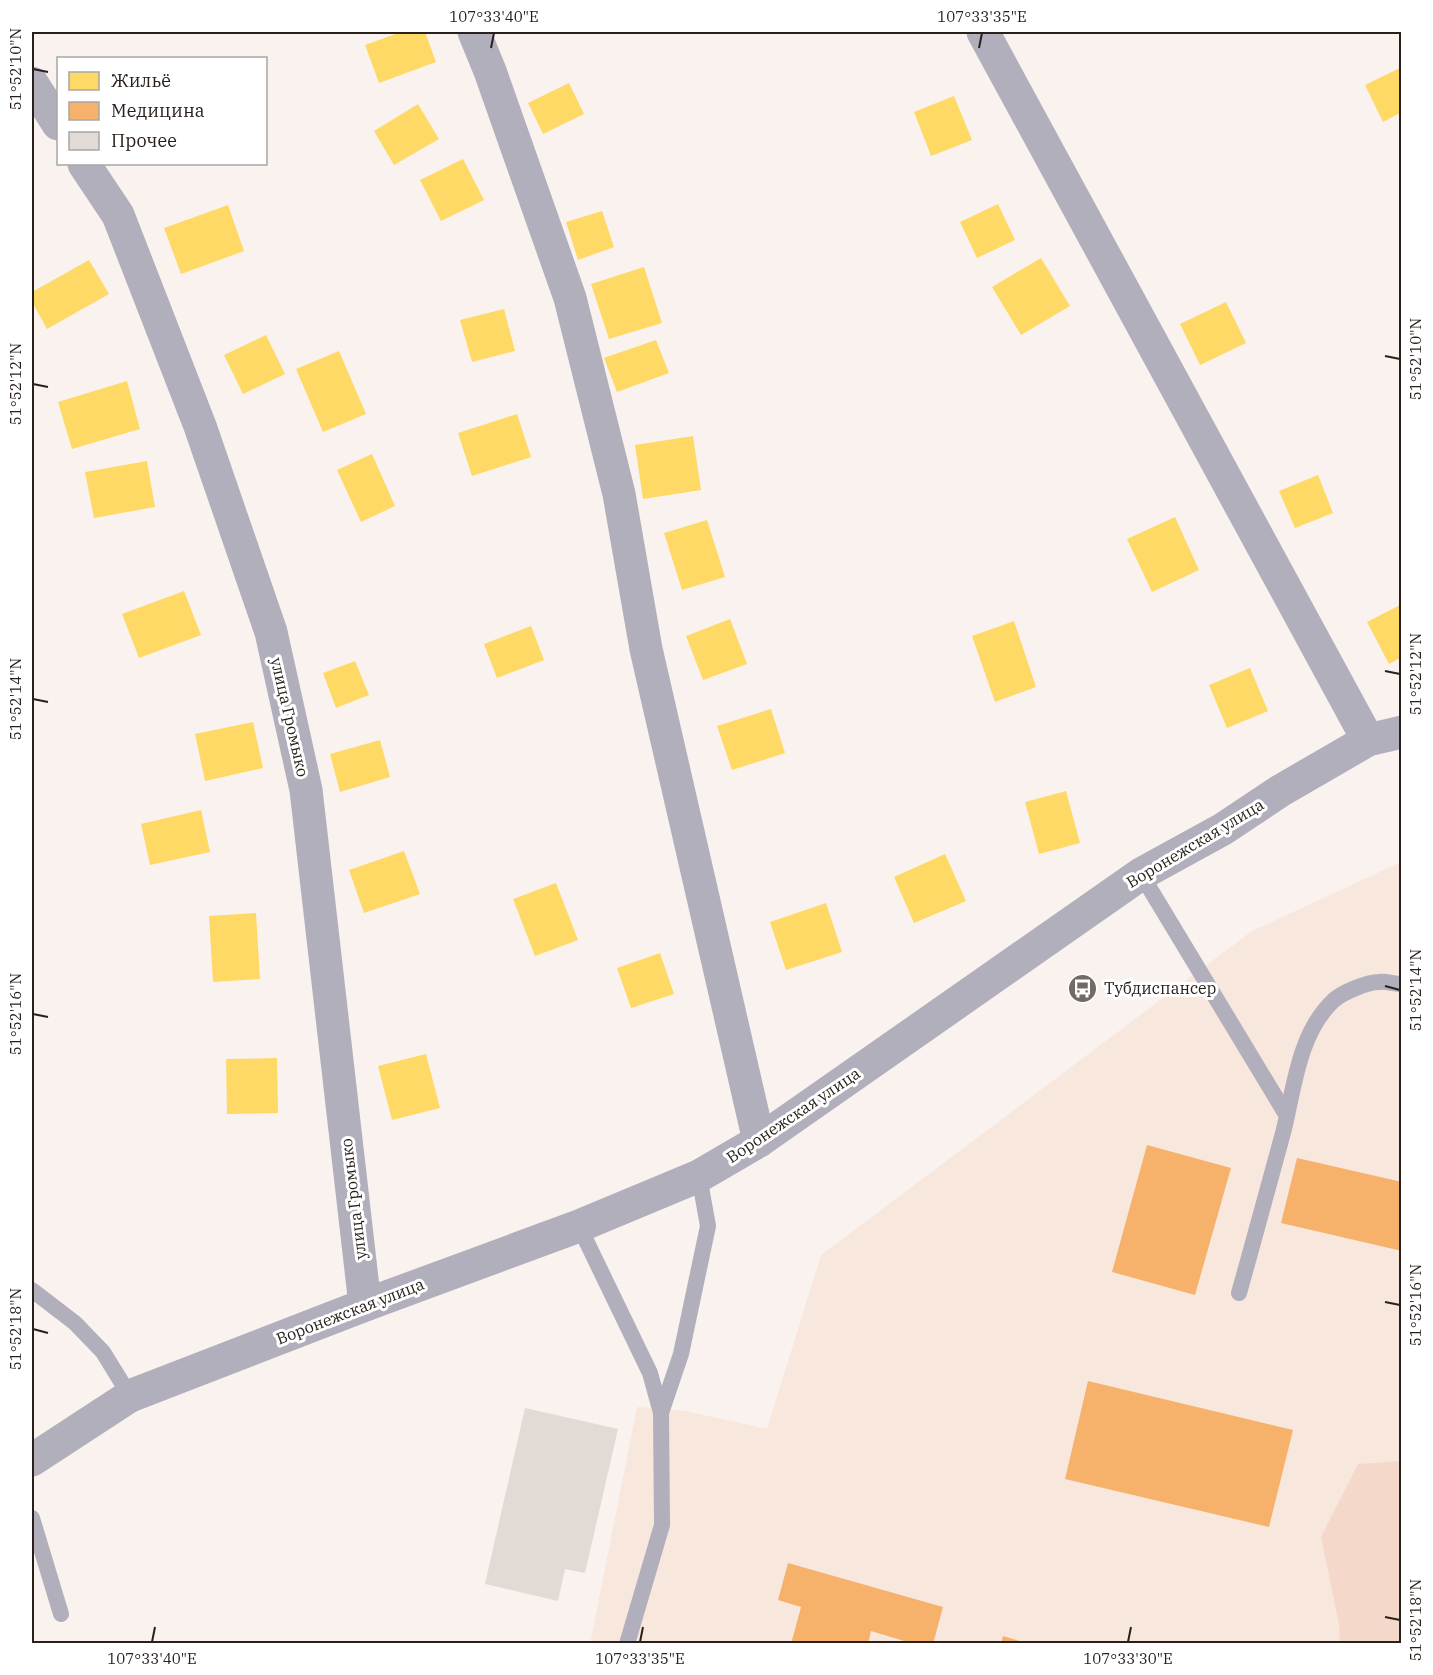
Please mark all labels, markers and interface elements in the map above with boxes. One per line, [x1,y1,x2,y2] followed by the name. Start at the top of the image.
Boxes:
[449,7,539,26] text: 107°33'40"E
[937,7,1027,26] text: 107°33'35"E
[6,28,25,110] text: 51°52'10"N
[57,57,267,165] legend
[111,69,171,92] text: Жильё
[111,99,205,122] text: Медицина
[111,129,177,152] text: Прочее
[1406,318,1425,400] text: 51°52'10"N
[6,343,25,425] text: 51°52'12"N
[1406,633,1425,715] text: 51°52'12"N
[267,655,313,779] street label: улица Громыко
[6,658,25,740] text: 51°52'14"N
[1123,794,1268,892] street label: Воронежская улица
[1406,949,1425,1031] text: 51°52'14"N
[1067,972,1099,1004] bus stop icon: Тубдиспансер
[6,973,25,1055] text: 51°52'16"N
[1104,978,1217,998] place label: Тубдиспансер
[722,1063,864,1167] street label: Воронежская улица
[336,1137,370,1261] street label: улица Громыко
[1406,1264,1425,1346] text: 51°52'16"N
[273,1273,427,1348] street label: Воронежская улица
[6,1288,25,1370] text: 51°52'18"N
[1406,1579,1425,1661] text: 51°52'18"N
[107,1649,197,1668] text: 107°33'40"E
[595,1649,685,1668] text: 107°33'35"E
[1083,1649,1173,1668] text: 107°33'30"E

